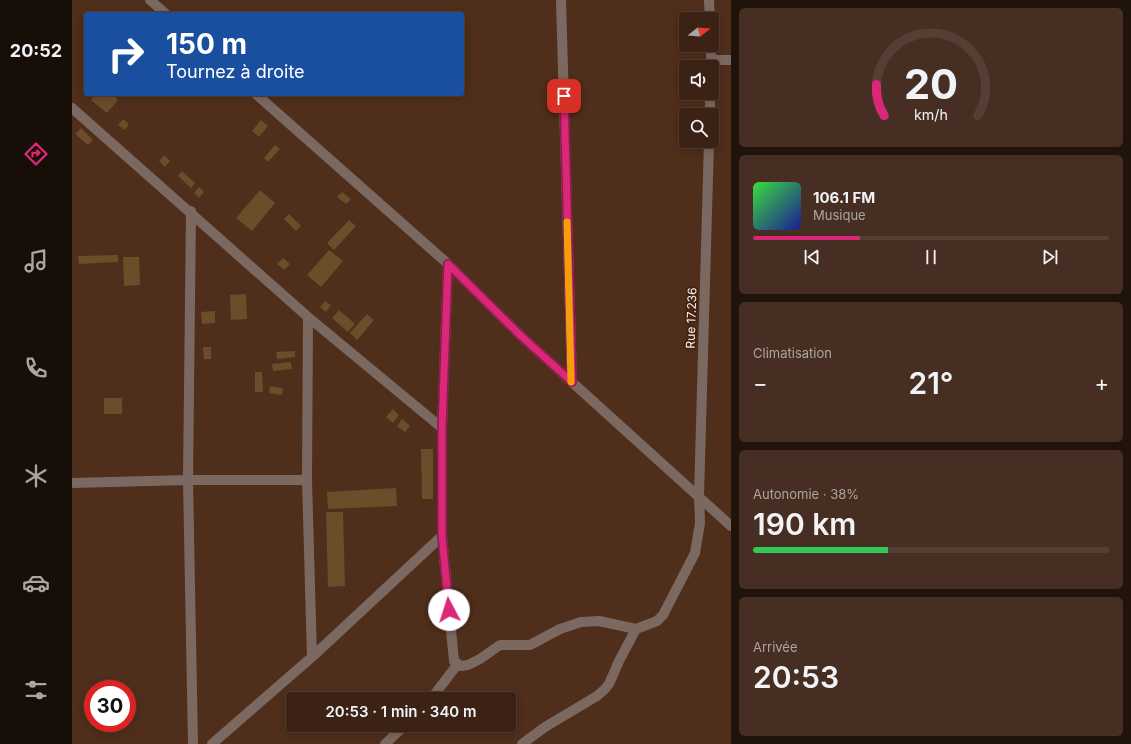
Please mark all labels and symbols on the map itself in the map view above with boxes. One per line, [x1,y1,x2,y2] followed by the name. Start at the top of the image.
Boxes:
[679,12,719,52] north arrow
[547,79,581,113] pin
[682,287,700,349] street label: Rue 17.236
[428,589,470,631] position arrow
[84,680,136,732] speed limit sign: 30

